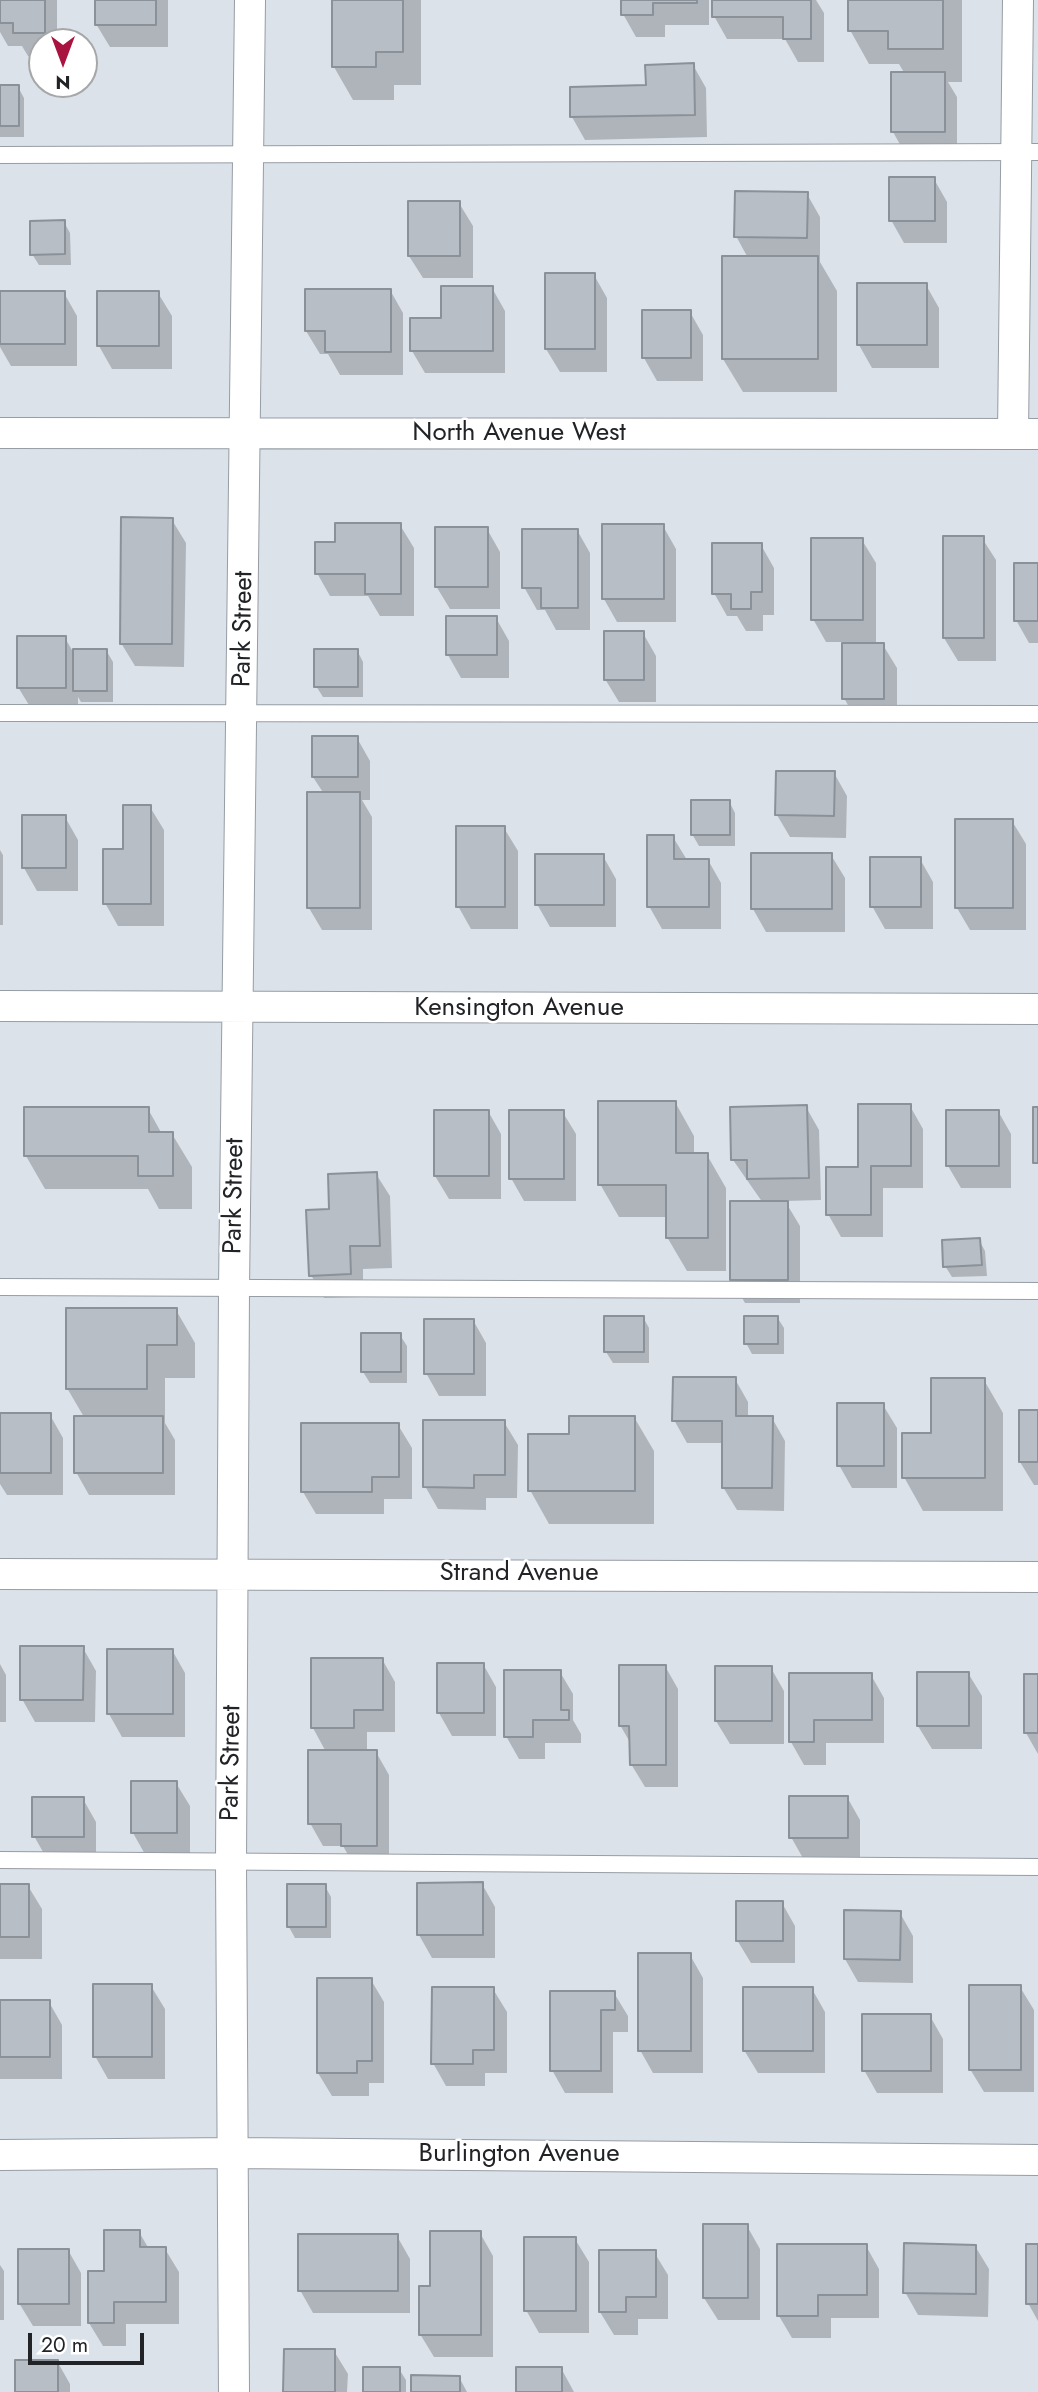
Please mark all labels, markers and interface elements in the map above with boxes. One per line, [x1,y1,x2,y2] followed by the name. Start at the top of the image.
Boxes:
[28,28,98,98] north arrow
[55,69,71,96] text: N
[412,418,626,450] street label: North Avenue West
[227,571,261,687] street label: Park Street
[414,993,624,1025] street label: Kensington Avenue
[218,1138,252,1254] street label: Park Street
[439,1558,599,1590] street label: Strand Avenue
[215,1705,249,1821] street label: Park Street
[418,2139,620,2171] street label: Burlington Avenue
[32,2318,147,2362] scale bar
[41,2330,88,2360] text: 20 m

